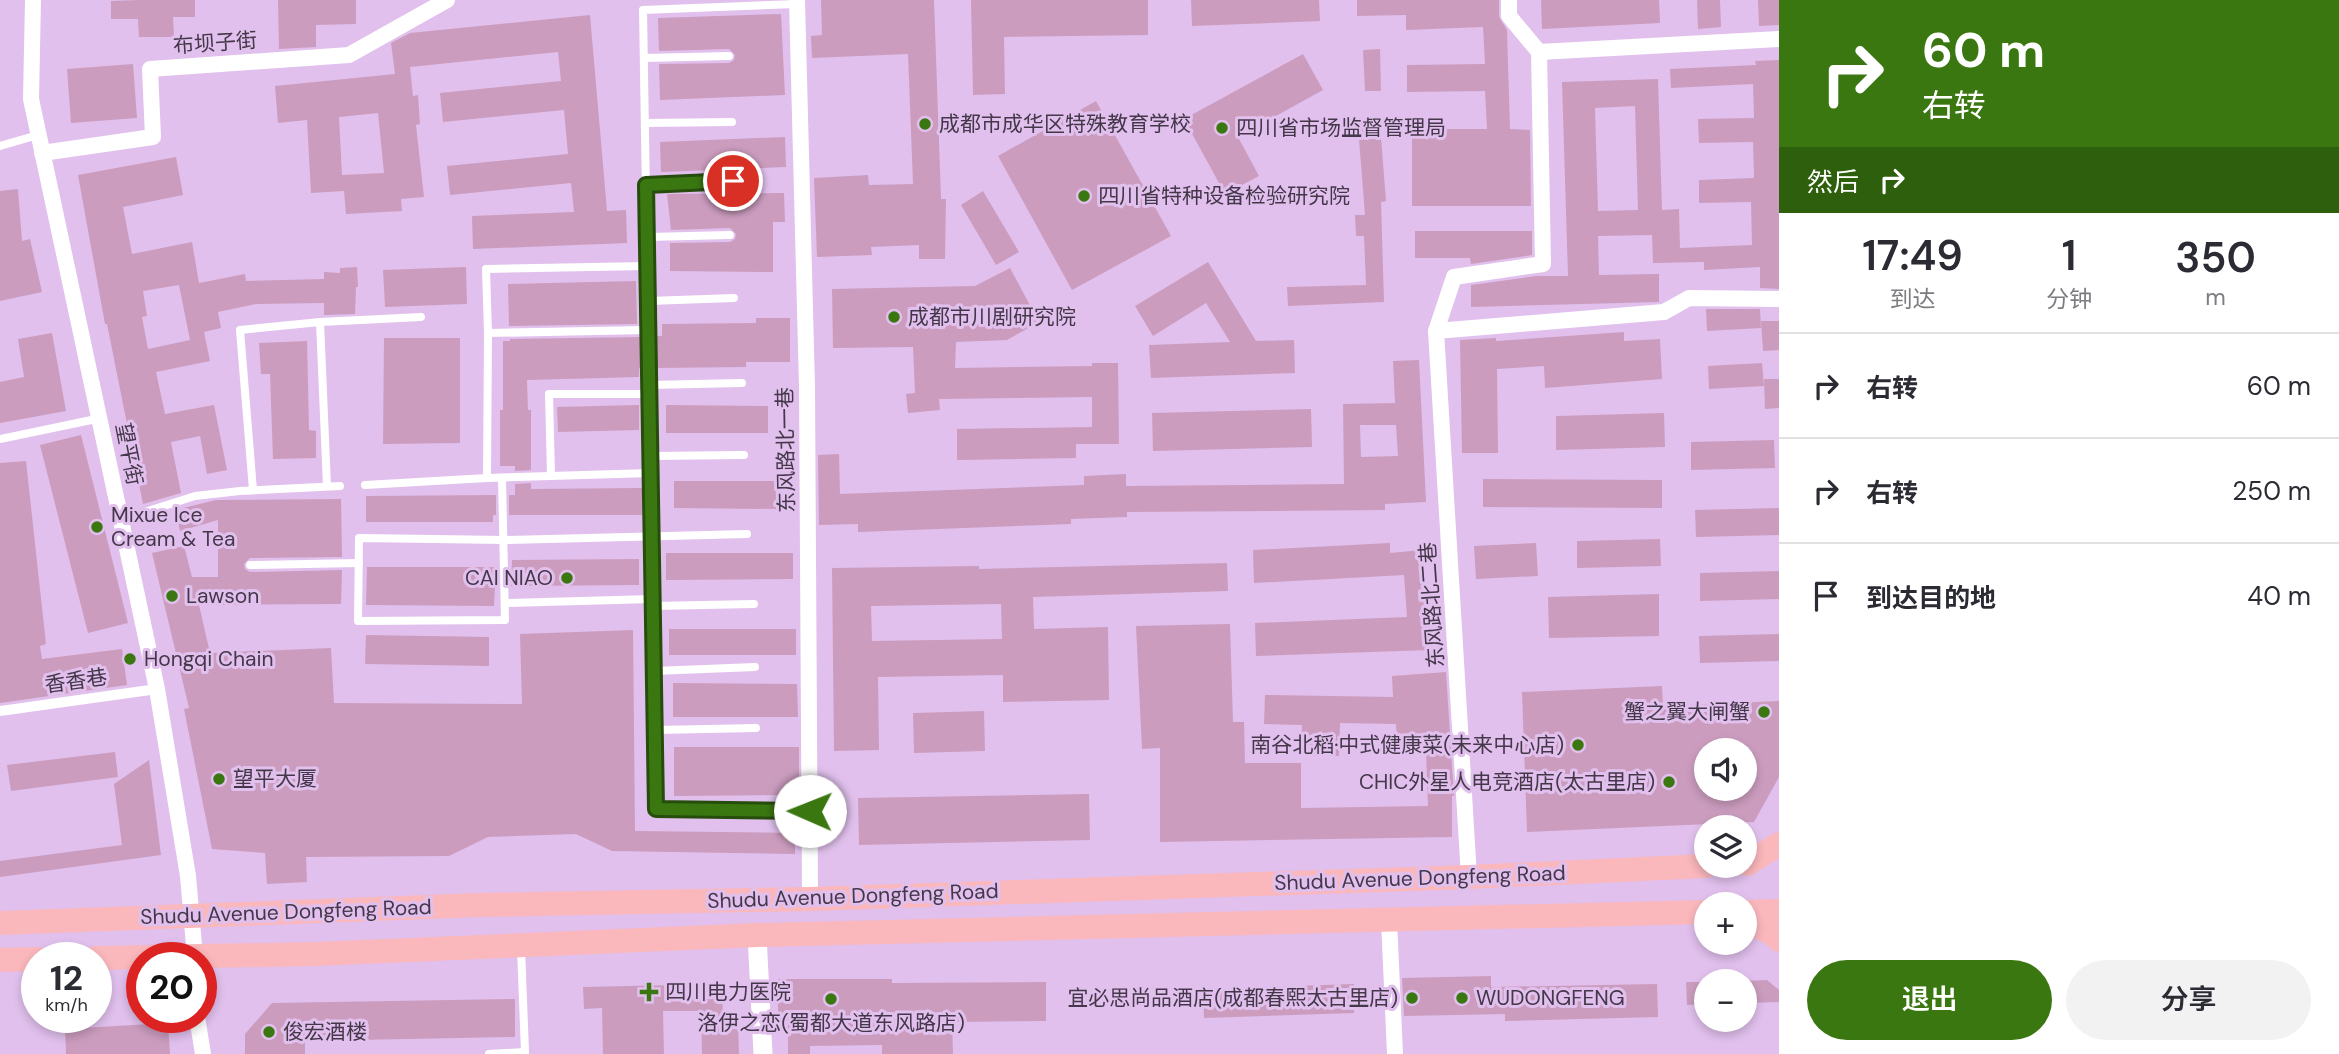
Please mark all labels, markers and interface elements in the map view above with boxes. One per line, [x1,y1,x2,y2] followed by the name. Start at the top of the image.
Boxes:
[1922,18,2045,82] text: 60 m
[172,26,258,60] street label: 布坝子街
[1807,28,1898,119] icon: right
[1922,85,1986,127] text: 右转
[939,110,1191,138] place label: 成都市成华区特殊教育学校
[1236,114,1446,142] place label: 四川省市场监督管理局
[917,116,933,132] marker: 成都市成华区特殊教育学校
[1214,120,1230,136] marker: 四川省市场监督管理局
[703,151,763,211] pin
[1873,161,1911,199] icon: right
[714,162,752,200] icon: arrive
[1807,165,1859,199] text: 然后
[1098,182,1350,210] place label: 四川省特种设备检验研究院
[1076,188,1092,204] marker: 四川省特种设备检验研究院
[1862,228,1963,283] text: 17:49
[2062,228,2076,283] text: 1
[2175,230,2256,285] text: 350
[2205,282,2226,312] text: m
[1890,284,1936,314] text: 到达
[2046,284,2092,314] text: 分钟
[908,303,1076,331] place label: 成都市川剧研究院
[886,309,902,325] marker: 成都市川剧研究院
[1807,367,1845,405] icon: right
[2247,369,2311,403] text: 60 m
[1866,371,1918,405] text: 右转
[771,387,801,513] street label: 东风路北一巷
[109,420,149,488] street label: 望平街
[1807,472,1845,510] icon: right
[2232,474,2311,508] text: 250 m
[1866,476,1918,510] text: 右转
[111,501,235,553] place label: Mixue Ice Cream & Tea
[89,519,105,535] marker: Mixue Ice Cream & Tea
[1414,541,1450,669] street label: 东风路北二巷
[465,564,553,592] place label: CAI NIAO
[559,570,575,586] marker: CAI NIAO
[1807,577,1845,615] icon: arrive
[2247,579,2311,613] text: 40 m
[1866,581,1996,615] text: 到达目的地
[186,582,259,610] place label: Lawson
[164,588,180,604] marker: Lawson
[144,645,274,673] place label: Hongqi Chain
[122,651,138,667] marker: Hongqi Chain
[43,663,109,699] street label: 香香巷
[1624,698,1750,726] place label: 蟹之翼大闸蟹
[1756,704,1772,720] marker: 蟹之翼大闸蟹
[1250,731,1564,759] place label: 南谷北稻·中式健康菜(未来中心店)
[1570,737,1586,753] marker: 南谷北稻·中式健康菜(未来中心店)
[1694,738,1757,1032] map controls
[1694,738,1757,801] button: sound
[233,765,317,793] place label: 望平大厦
[1359,768,1655,796] place label: CHIC外星人电竞酒店(太古里店)
[211,771,227,787] marker: 望平大厦
[773,774,847,848] position arrow
[1661,774,1677,790] marker: CHIC外星人电竞酒店(太古里店)
[1694,815,1757,878] button: layers
[1274,859,1566,897] street label: Shudu Avenue Dongfeng Road
[707,877,999,915] street label: Shudu Avenue Dongfeng Road
[1694,892,1757,955] button: +
[140,893,432,931] street label: Shudu Avenue Dongfeng Road
[126,942,217,1033] speed limit sign: 20
[50,955,83,1001] text: 12
[1807,960,2052,1040] button: 退出
[2066,960,2311,1040] button: 分享
[1694,969,1757,1032] button: −
[665,978,791,1006] place label: 四川电力医院
[639,982,659,1002] marker: 四川电力医院
[1067,984,1398,1012] place label: 宜必思尚品酒店(成都春熙太古里店)
[1476,984,1625,1012] place label: WUDONGFENG
[1404,990,1420,1006] marker: 宜必思尚品酒店(成都春熙太古里店)
[1454,990,1470,1006] marker: WUDONGFENG
[823,991,839,1007] marker: 洛伊之恋(蜀都大道东风路店)
[45,993,88,1017] text: km/h
[697,1009,965,1037] place label: 洛伊之恋(蜀都大道东风路店)
[283,1018,367,1046] place label: 俊宏酒楼
[261,1024,277,1040] marker: 俊宏酒楼

